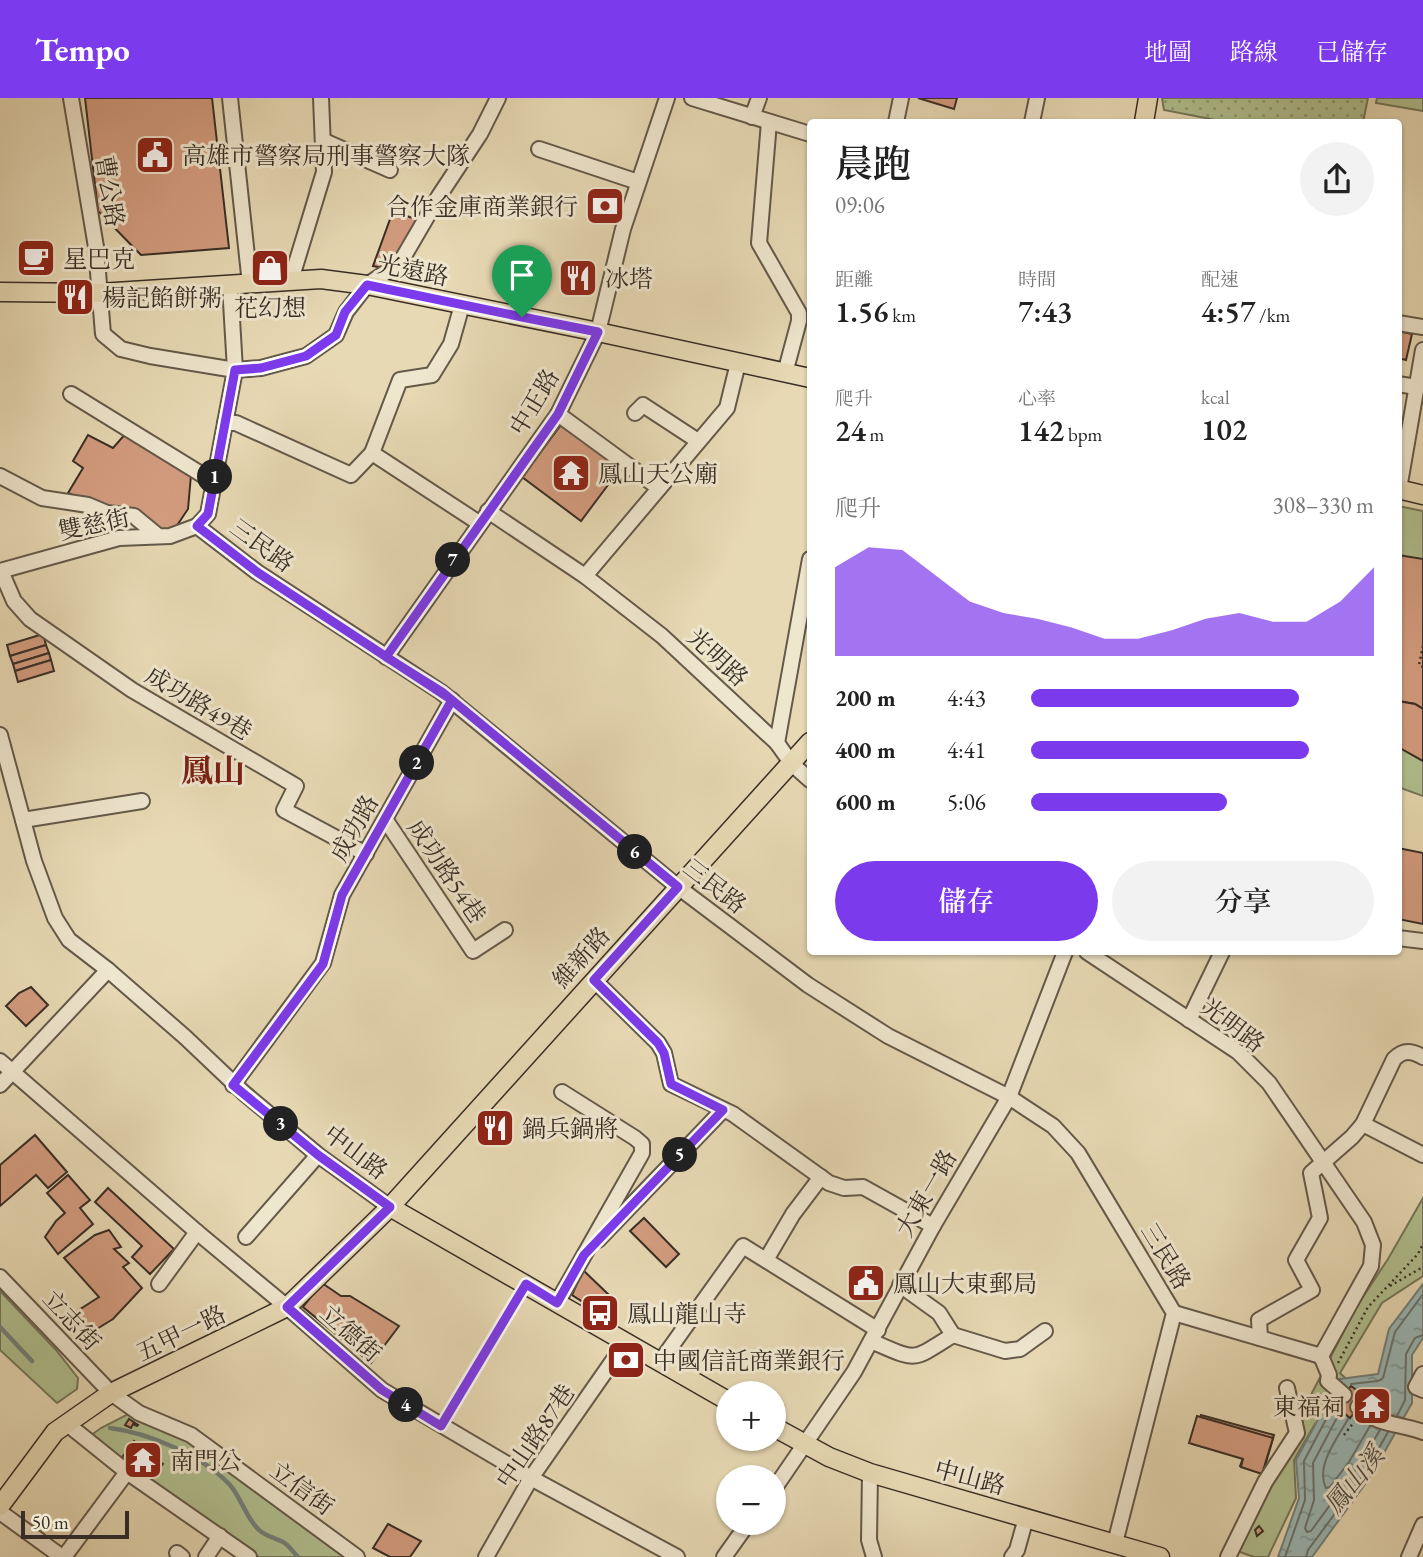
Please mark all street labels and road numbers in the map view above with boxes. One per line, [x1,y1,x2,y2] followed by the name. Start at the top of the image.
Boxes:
[89,153,131,229] street label: 曹公路
[375,248,451,292] street label: 光遠路
[502,363,566,441] street label: 中正路
[56,501,132,547] street label: 雙慈街
[224,511,300,579] street label: 三民路
[681,621,755,693] street label: 光明路
[140,659,258,747] street label: 成功路49巷
[323,789,385,867] street label: 成功路
[401,813,493,929] street label: 成功路54巷
[677,852,753,920] street label: 三民路
[545,920,617,994] street label: 維新路
[1195,991,1271,1059] street label: 光明路
[318,1118,394,1186] street label: 中山路
[889,1144,963,1242] street label: 大東一路
[1134,1217,1198,1295] street label: 三民路
[36,1283,108,1357] street label: 立志街
[314,1297,388,1369] street label: 立德街
[131,1298,231,1368] street label: 五甲一路
[489,1378,581,1494] street label: 中山路87巷
[931,1453,1009,1501] street label: 中山路
[264,1454,340,1522] street label: 立信街

